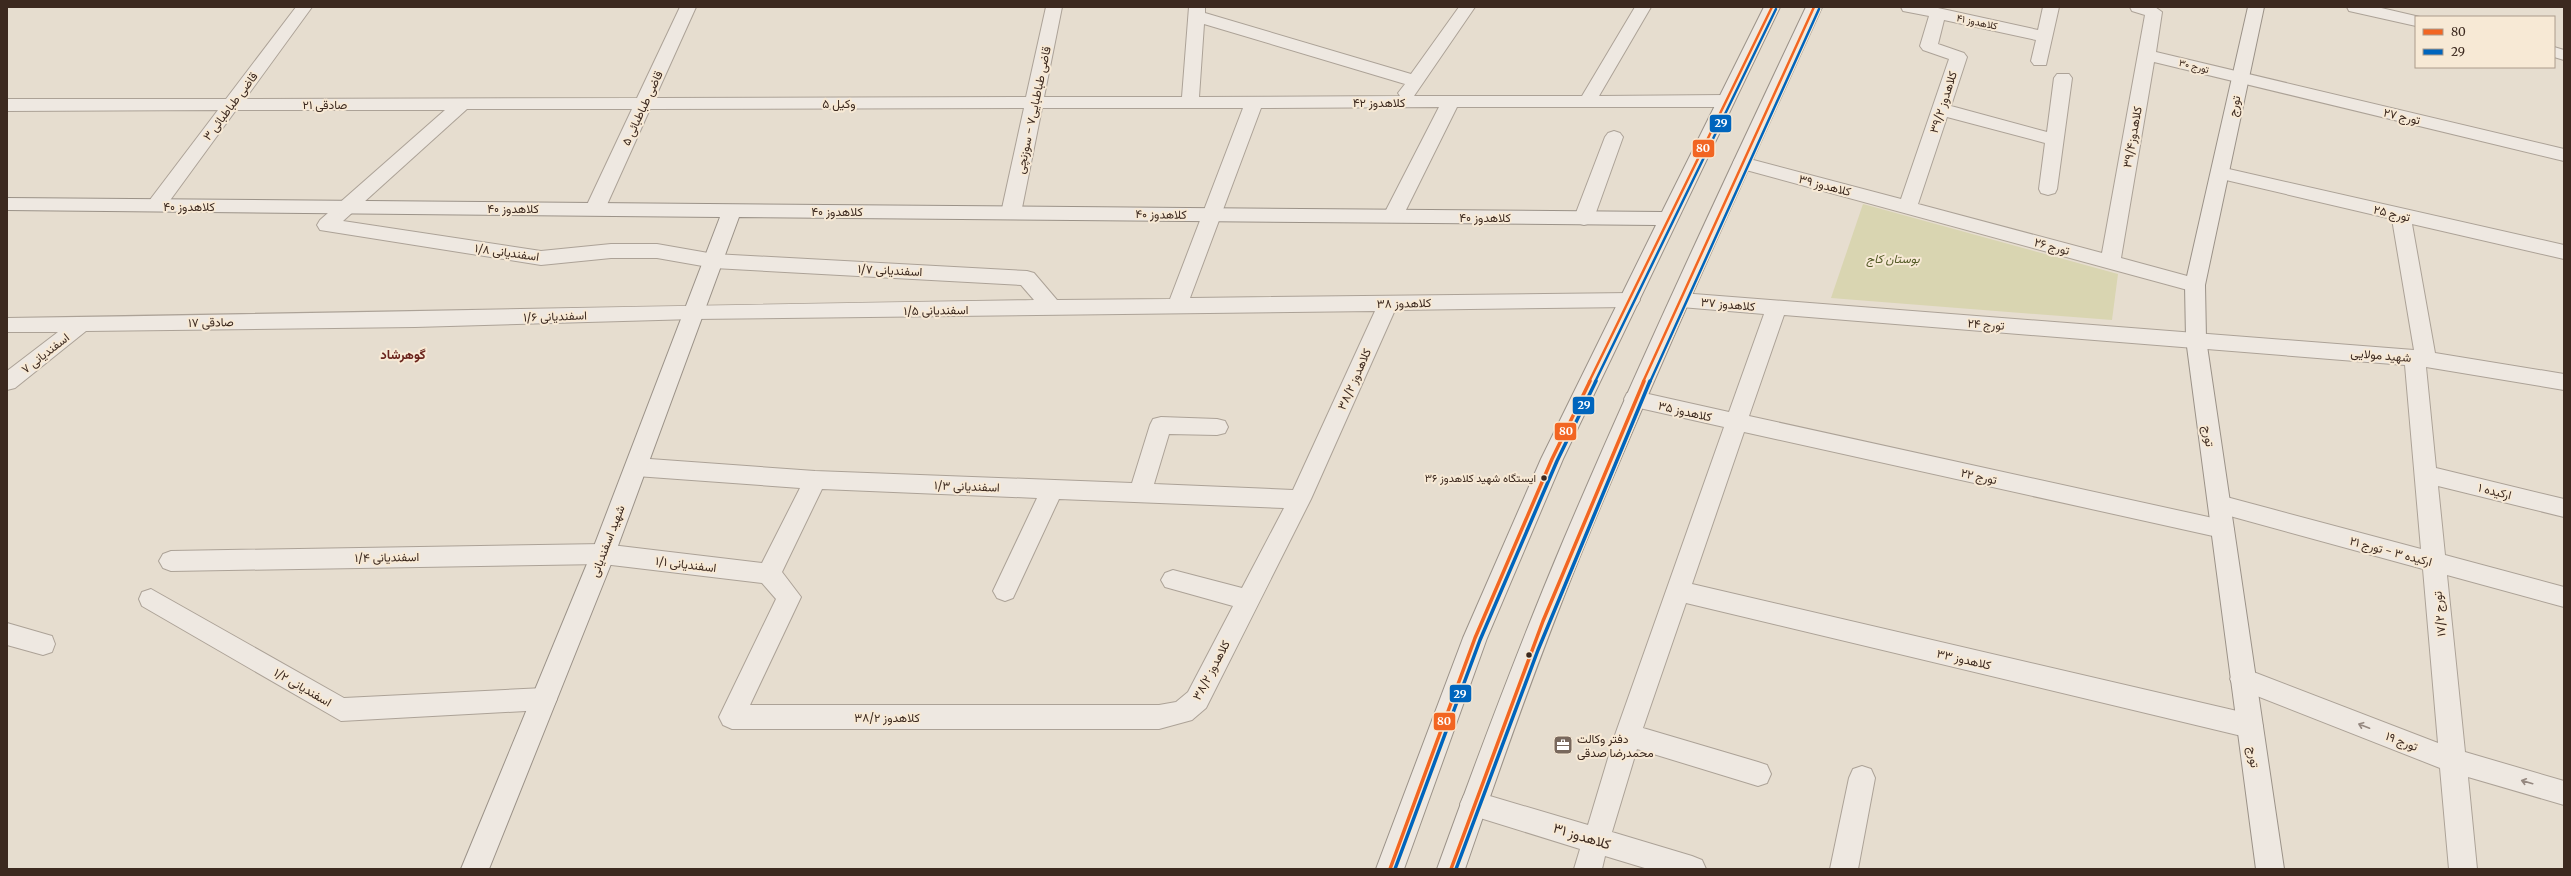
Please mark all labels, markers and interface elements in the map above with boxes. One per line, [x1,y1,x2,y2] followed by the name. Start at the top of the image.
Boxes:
[1955,11,1999,33] street label: کلاهدوز ۴۱
[2415,16,2555,68] legend
[2451,24,2466,39] text: 80
[2451,44,2465,59] text: 29
[1012,45,1055,175] street label: قاضی طباطبایی۷ - سوزنچی
[2177,56,2211,76] street label: تورج ۳۰
[618,68,667,148] street label: قاضی طباطبائی ۵
[199,69,261,144] street label: قاضی طباطبائی ۳
[1926,69,1961,135] street label: کلاهدوز ۳۹/۲
[2224,94,2246,118] street label: تورج
[1353,95,1405,111] street label: کلاهدوز ۴۲
[822,96,856,112] street label: وکيل ۵
[303,97,347,113] street label: صادقی ۲۱
[2382,104,2422,130] street label: تورج ۲۷
[2119,105,2146,169] street label: کلاهدوز۳۹/۴
[1709,114,1732,133] line badge: 29
[1714,116,1728,130] text: 29
[1692,139,1715,158] line badge: 80
[1696,141,1710,155] text: 80
[1797,171,1853,200] street label: کلاهدوز ۳۹
[163,199,215,215] street label: کلاهدوز ۴۰
[487,201,539,217] street label: کلاهدوز ۴۰
[2372,201,2412,227] street label: تورج ۲۵
[811,204,863,220] street label: کلاهدوز ۴۰
[1135,206,1187,223] street label: کلاهدوز ۴۰
[1459,210,1511,226] street label: کلاهدوز ۴۰
[2032,234,2072,260] street label: تورج ۲۶
[474,240,540,265] street label: اسفندیانی ۱/۸
[1866,251,1920,268] park label: بوستان کاج
[857,261,923,280] street label: ۱/۷ اسفندیانی
[1700,294,1756,315] street label: کلاهدوز ۳۷
[1377,295,1431,312] street label: کلاهدوز ۳۸
[903,302,969,319] street label: اسفندیانی ۱/۵
[523,307,587,326] street label: اسفندیانی ۱/۶
[188,314,234,331] street label: صادقی ۱۷
[1967,315,2005,335] street label: تورج ۲۴
[18,330,73,377] street label: اسفندیانی ۷
[2350,345,2412,366] street label: شهید مولایی
[380,346,426,363] district label: گوهرشاد
[1334,346,1375,412] street label: کلاهدوز ۳۸/۲
[1572,396,1595,415] line badge: 29
[1577,398,1591,412] text: 29
[1657,398,1713,425] street label: کلاهدوز ۳۵
[1554,422,1577,441] line badge: 80
[1559,424,1573,438] text: 80
[2198,424,2218,448] street label: تورج
[1959,465,1999,489] street label: تورج ۲۲
[1425,471,1536,485] place label: ایستگاه شهید کلاهدوز ۳۶
[1539,473,1549,483] marker: ایستگاه شهید کلاهدوز ۳۶
[934,477,1000,496] street label: اسفندیانی ۱/۳
[2477,480,2513,503] street label: ارکیده ۱
[586,503,629,579] street label: شهید اسفندیانی
[2348,533,2434,571] street label: ارکیده ۳ - تورج ۲۱
[355,549,419,566] street label: اسفندیانی ۱/۴
[655,553,717,576] street label: اسفندیانی ۱/۱
[2430,590,2450,637] street label: تورج ۱۷/۲
[1189,638,1234,703] street label: کلاهدوز ۳۸/۲
[1935,645,1993,674] street label: کلاهدوز ۳۳
[1524,650,1534,660] unlabelled marker
[271,665,334,710] street label: اسفندیانی ۱/۲
[1449,684,1472,703] line badge: 29
[1453,687,1467,701] text: 29
[854,710,920,726] street label: کلاهدوز ۳۸/۲
[1433,712,1456,731] line badge: 80
[1437,714,1451,728] text: 80
[2359,722,2371,730] one-way arrow
[2383,728,2421,756] street label: تورج ۱۹
[1577,731,1654,761] place label: دفتر وکالت محمدرضا صدقی
[1552,734,1574,756] office icon: دفتر وکالت محمدرضا صدقی
[2243,745,2263,769] street label: تورج
[2520,778,2533,785] one-way arrow
[1551,819,1613,853] street label: کلاهدوز ۳۱

